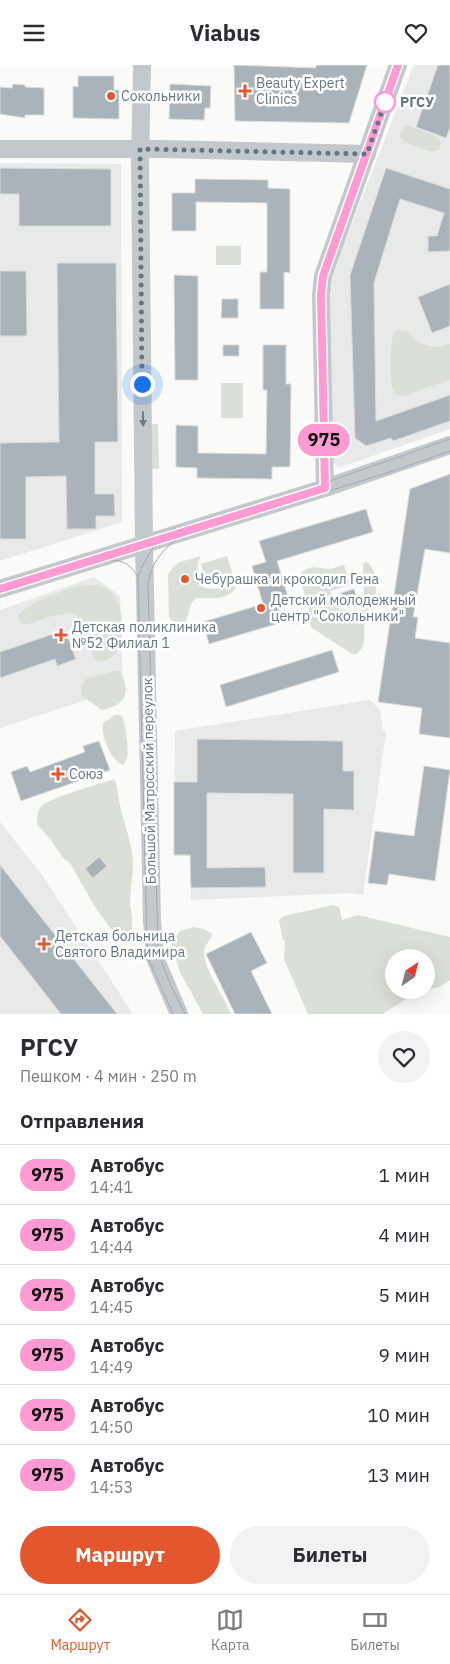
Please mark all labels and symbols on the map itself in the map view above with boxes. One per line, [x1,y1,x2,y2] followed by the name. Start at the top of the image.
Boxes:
[256,74,345,108] place label: Beauty Expert Clinics
[238,84,252,98] marker: Beauty Expert Clinics
[121,87,200,105] place label: Сокольники
[105,90,117,102] marker: Сокольники
[374,91,396,113] marker: РГСУ
[400,93,434,111] place label: РГСУ
[130,372,155,397] your location
[139,412,147,428] one-way arrow
[295,424,353,456] line badge: 975
[195,570,379,588] place label: Чебурашка и крокодил Гена
[179,573,191,585] marker: Чебурашка и крокодил Гена
[271,591,416,625] place label: Детский молодежный центр "Сокольники"
[255,602,267,614] marker: Детский молодежный центр "Сокольники"
[72,618,217,652] place label: Детская поликлиника №52 Филиал 1
[54,628,68,642] marker: Детская поликлиника №52 Филиал 1
[138,677,160,884] street label: Большой Матросский переулок
[69,765,103,783] place label: Союз
[51,767,65,781] marker: Союз
[55,927,186,961] place label: Детская больница Святого Владимира
[37,937,51,951] marker: Детская больница Святого Владимира
[385,949,435,999] north arrow

